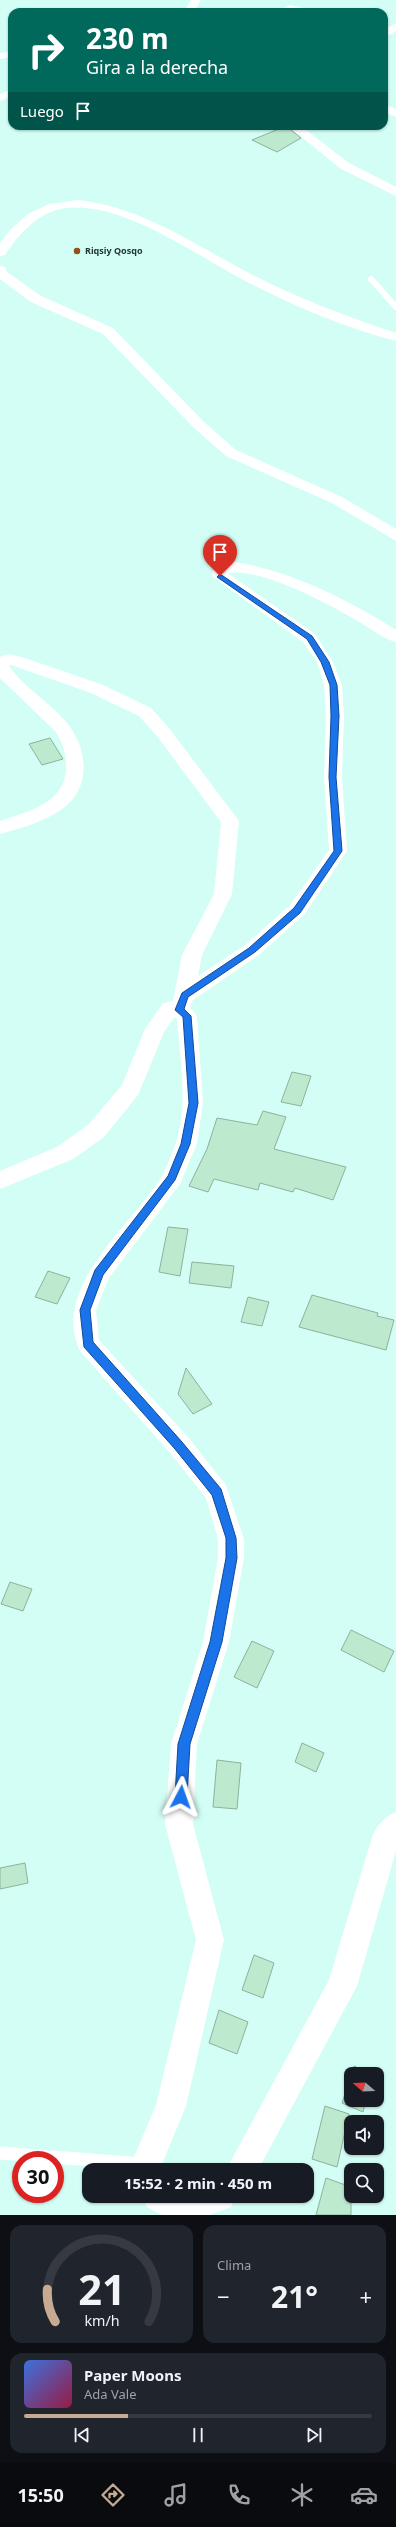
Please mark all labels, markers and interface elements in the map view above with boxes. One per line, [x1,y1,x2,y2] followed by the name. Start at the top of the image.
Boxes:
[86,19,169,57] text: 230 m
[20,24,72,76] icon: right
[86,55,228,79] text: Gira a la derecha
[72,100,94,122] icon: arrive
[20,101,64,121] text: Luego
[85,244,143,257] place label: Riqsiy Qosqo
[72,246,82,256] marker: Riqsiy Qosqo
[203,535,237,576] pin
[209,541,231,563] icon: arrive
[160,1776,202,1818] position arrow
[344,2067,384,2107] north arrow
[344,2067,384,2203] map controls
[344,2115,384,2155] button: sound
[12,2151,64,2203] speed limit sign: 30
[344,2163,384,2203] button: search
[124,2173,272,2193] text: 15:52 · 2 min · 450 m
[217,2256,251,2274] text: Clima
[78,2261,125,2317] text: 21
[271,2276,318,2317] text: 21°
[217,2281,230,2311] text: −
[359,2281,372,2311] text: +
[84,2311,119,2330] text: km/h
[84,2365,182,2385] text: Paper Moons
[84,2385,137,2403] text: Ada Vale
[71,2424,93,2446] icon: previous
[187,2424,209,2446] icon: pause
[303,2424,325,2446] icon: next
[99,2481,127,2509] icon: directions
[162,2481,190,2509] icon: music
[225,2481,253,2509] icon: phone
[288,2481,316,2509] icon: climate
[350,2481,378,2509] icon: car
[17,2483,64,2507] text: 15:50

